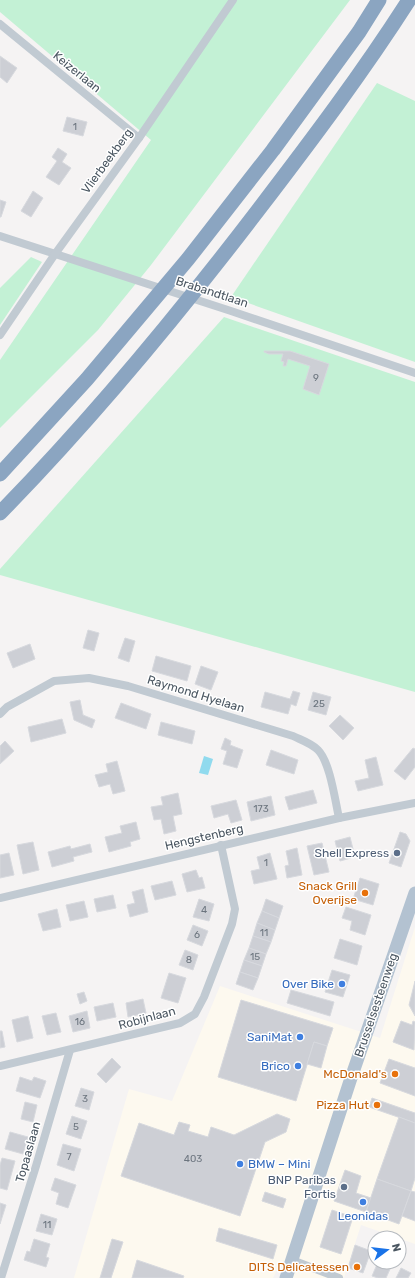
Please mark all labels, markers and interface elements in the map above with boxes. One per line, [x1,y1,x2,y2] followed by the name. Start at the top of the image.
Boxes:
[50,49,104,95] street label: Keizerlaan
[73,121,77,133] house number: 1
[79,126,135,196] street label: Vlierbeekberg
[174,274,250,310] street label: Brabandtlaan
[313,372,319,384] house number: 9
[146,673,246,715] street label: Raymond Hyelaan
[313,698,325,710] house number: 25
[253,803,269,815] house number: 173
[163,821,245,853] street label: Hengstenberg
[314,846,389,860] place label: Shell Express
[392,848,402,858] marker: Shell Express
[264,857,268,869] house number: 1
[299,879,357,907] place label: Snack Grill Overijse
[360,888,370,898] marker: Snack Grill Overijse
[201,904,207,916] house number: 4
[260,927,268,939] house number: 11
[194,929,200,941] house number: 6
[250,951,260,963] house number: 15
[352,951,400,1059] street label: Brusselsesteenweg
[186,954,192,966] house number: 8
[282,977,334,991] place label: Over Bike
[337,979,347,989] marker: Over Bike
[117,1004,177,1032] street label: Robijnlaan
[75,1016,85,1028] house number: 16
[247,1030,292,1044] place label: SaniMat
[295,1032,305,1042] marker: SaniMat
[261,1059,290,1073] place label: Brico
[293,1061,303,1071] marker: Brico
[323,1067,387,1081] place label: McDonald's
[390,1069,400,1079] marker: McDonald's
[82,1093,88,1105] house number: 3
[316,1098,369,1112] place label: Pizza Hut
[372,1100,382,1110] marker: Pizza Hut
[13,1120,43,1184] street label: Topaaslaan
[73,1121,79,1133] house number: 5
[66,1151,72,1163] house number: 7
[184,1153,202,1165] house number: 403
[248,1157,310,1171] place label: BMW – Mini
[235,1159,245,1169] marker: BMW – Mini
[268,1173,336,1201] place label: BNP Paribas Fortis
[339,1182,349,1192] marker: BNP Paribas Fortis
[358,1197,368,1207] marker: Leonidas
[338,1209,388,1223] place label: Leonidas
[43,1219,51,1231] house number: 11
[367,1230,407,1270] north arrow
[389,1242,404,1253] text: N
[249,1260,349,1274] place label: DITS Delicatessen
[352,1262,362,1272] marker: DITS Delicatessen

